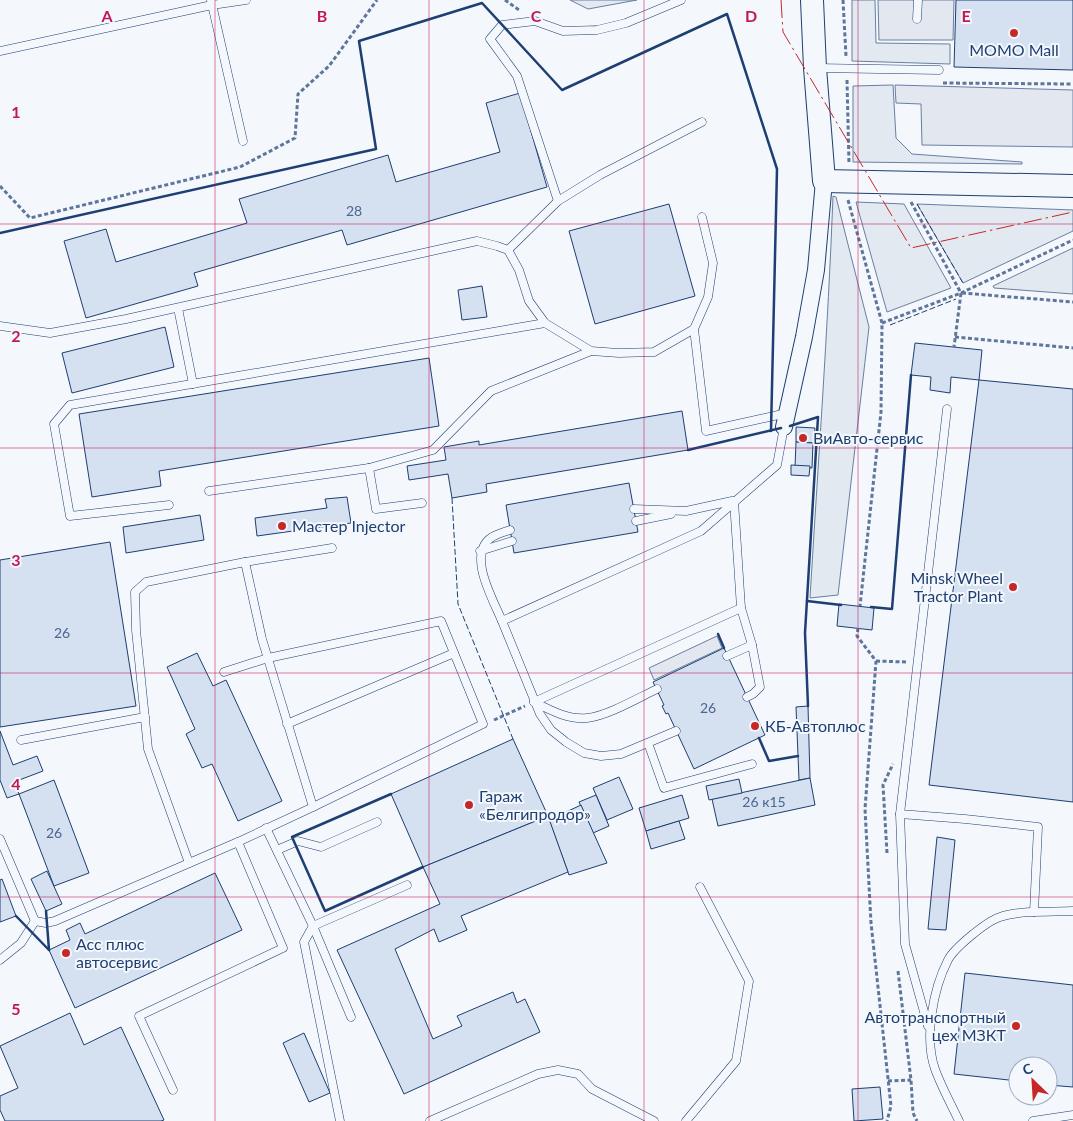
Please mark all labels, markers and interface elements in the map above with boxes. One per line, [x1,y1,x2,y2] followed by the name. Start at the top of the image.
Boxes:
[100,6,113,25] text: A
[317,6,327,25] text: B
[531,6,542,25] text: C
[745,6,757,25] text: D
[961,6,971,25] text: E
[1008,27,1020,39] marker: MOMO Mall
[969,40,1059,59] place label: MOMO Mall
[11,102,21,121] text: 1
[346,202,362,219] house number: 28
[11,326,21,345] text: 2
[813,428,924,447] place label: ВиАвто-сервис
[797,432,809,444] marker: ВиАвто-сервис
[292,516,405,535] place label: Мастер Injector
[276,520,288,532] marker: Мастер Injector
[11,550,21,569] text: 3
[910,568,1003,605] place label: Minsk Wheel Tractor Plant
[1007,581,1019,593] marker: Minsk Wheel Tractor Plant
[54,624,70,641] house number: 26
[700,699,716,716] house number: 26
[765,716,866,735] place label: КБ-Автоплюс
[749,720,761,732] marker: КБ-Автоплюс
[11,774,21,793] text: 4
[479,786,591,823] place label: Гараж «Белгипродор»
[742,793,786,810] house number: 26 к15
[463,799,475,811] marker: Гараж «Белгипродор»
[46,824,62,841] house number: 26
[76,934,159,971] place label: Асс плюс автосервис
[60,947,72,959] marker: Асс плюс автосервис
[11,999,21,1018] text: 5
[865,1007,1007,1044] place label: Автотранспортный цех МЗКТ
[1010,1020,1022,1032] marker: Автотранспортный цех МЗКТ
[1008,1056,1058,1106] north arrow
[1020,1059,1036,1078] text: С

